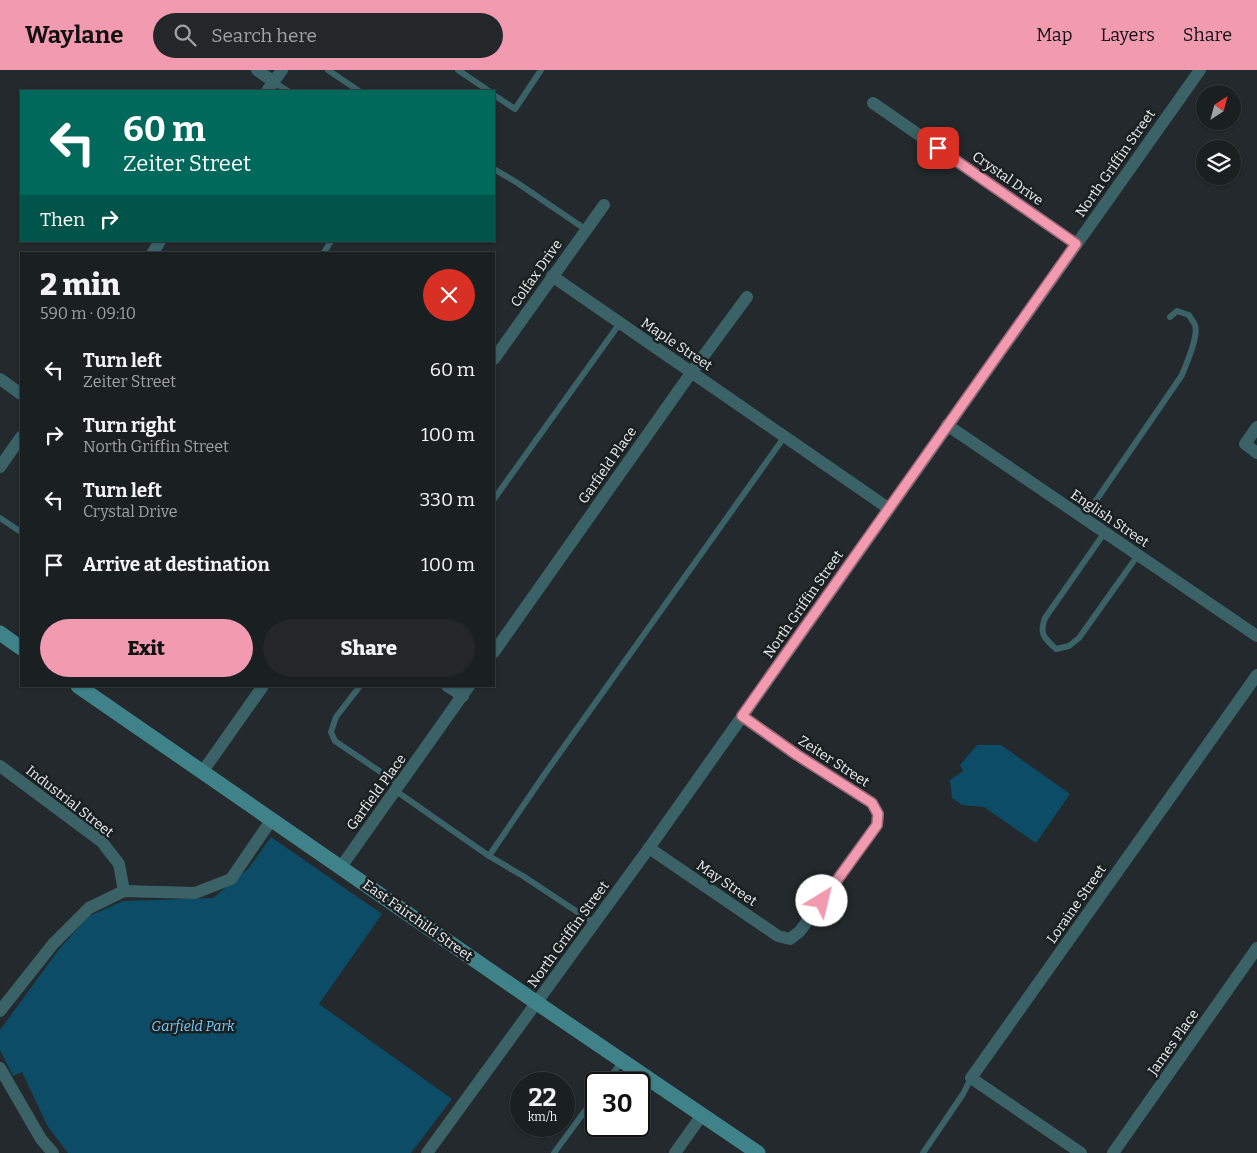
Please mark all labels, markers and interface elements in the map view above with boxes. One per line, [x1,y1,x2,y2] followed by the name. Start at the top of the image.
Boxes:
[153,13,503,58] search box
[25,21,123,49] text: Waylane
[171,21,199,49] icon: search
[211,24,317,47] text: Search here
[1036,24,1072,46] text: Map
[1100,24,1155,46] text: Layers
[1183,24,1232,46] text: Share
[1196,85,1241,130] north arrow
[1196,85,1241,185] map controls
[1072,106,1159,220] street label: North Griffin Street
[123,108,206,150] text: 60 m
[40,110,105,175] icon: left
[917,127,959,169] pin
[924,134,952,162] icon: arrive
[1196,140,1241,185] button: layers
[969,148,1046,209] street label: Crystal Drive
[123,150,251,177] text: Zeiter Street
[95,205,123,233] icon: right
[40,208,85,231] text: Then
[507,236,566,310] street label: Colfax Drive
[40,267,120,303] text: 2 min
[423,269,475,321] button: close
[40,304,136,323] text: 590 m · 09:10
[638,314,716,374] street label: Maple Street
[83,349,162,372] text: Turn left
[40,356,68,384] icon: left
[430,358,475,381] text: 60 m
[83,372,176,391] text: Zeiter Street
[83,414,176,437] text: Turn right
[40,421,68,449] icon: right
[421,423,475,446] text: 100 m
[575,424,640,507] street label: Garfield Place
[83,437,229,456] text: North Griffin Street
[83,479,162,502] text: Turn left
[40,486,68,514] icon: left
[1067,486,1152,551] street label: English Street
[420,488,475,511] text: 330 m
[83,502,178,521] text: Crystal Drive
[760,547,847,661] street label: North Griffin Street
[40,551,68,579] icon: arrive
[83,553,270,576] text: Arrive at destination
[421,553,475,576] text: 100 m
[40,619,253,677] button: Exit
[263,619,475,677] button: Share
[795,732,872,791] street label: Zeiter Street
[343,751,410,834] street label: Garfield Place
[22,762,117,841] street label: Industrial Street
[693,857,760,910] street label: May Street
[1043,862,1110,947] street label: Loraine Street
[795,874,847,926] position arrow
[359,876,476,965] street label: East Fairchild Street
[524,878,613,991] street label: North Griffin Street
[1144,1006,1202,1079] street label: James Place
[151,1018,235,1035] park label: Garfield Park
[585,1072,650,1137] speed limit sign: 30
[528,1083,557,1113] text: 22
[528,1110,557,1124] text: km/h

